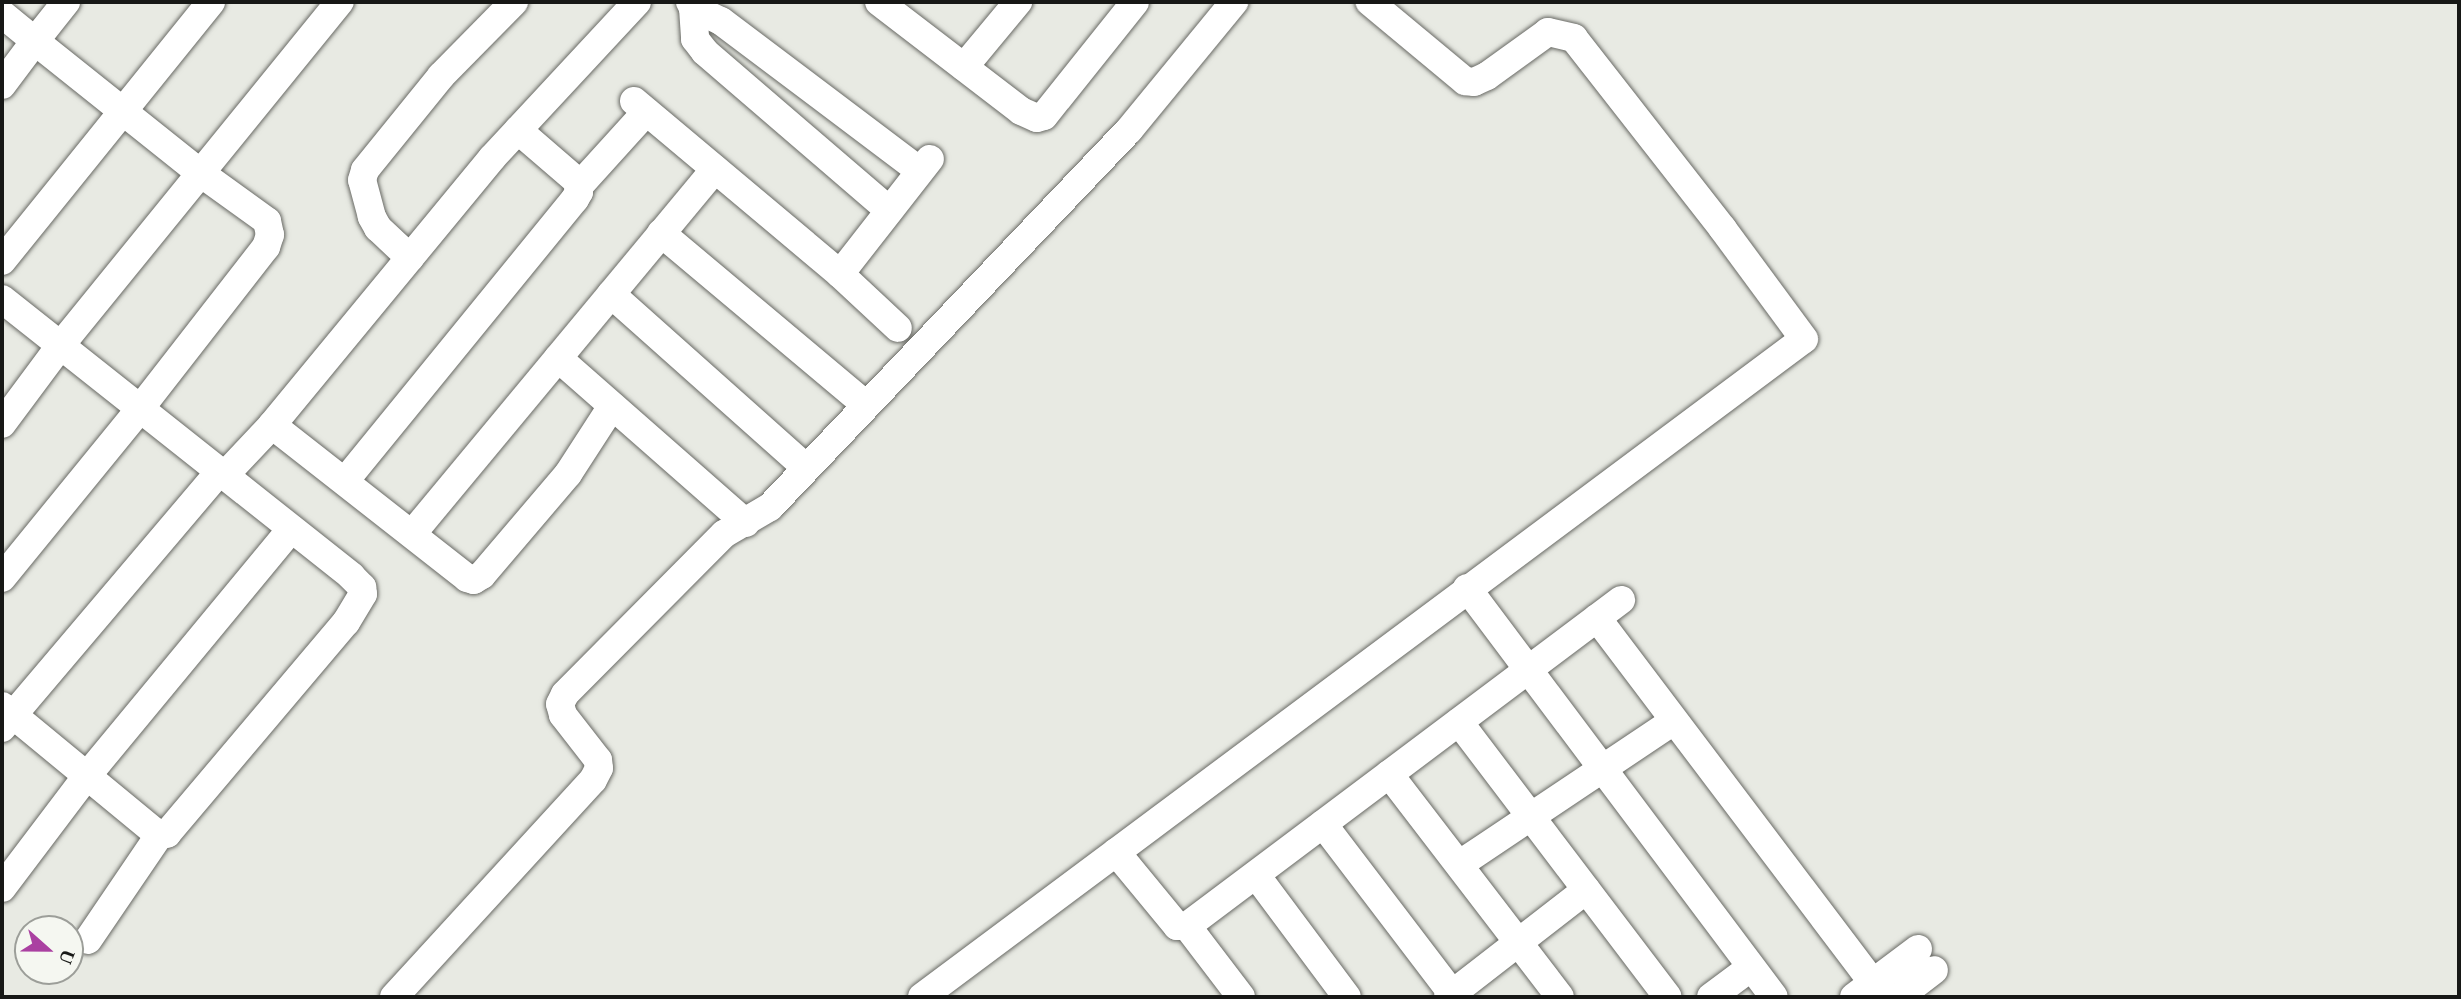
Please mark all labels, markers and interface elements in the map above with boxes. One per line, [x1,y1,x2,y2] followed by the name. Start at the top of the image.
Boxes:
[14,915,84,985] north arrow
[55,947,79,967] text: U

